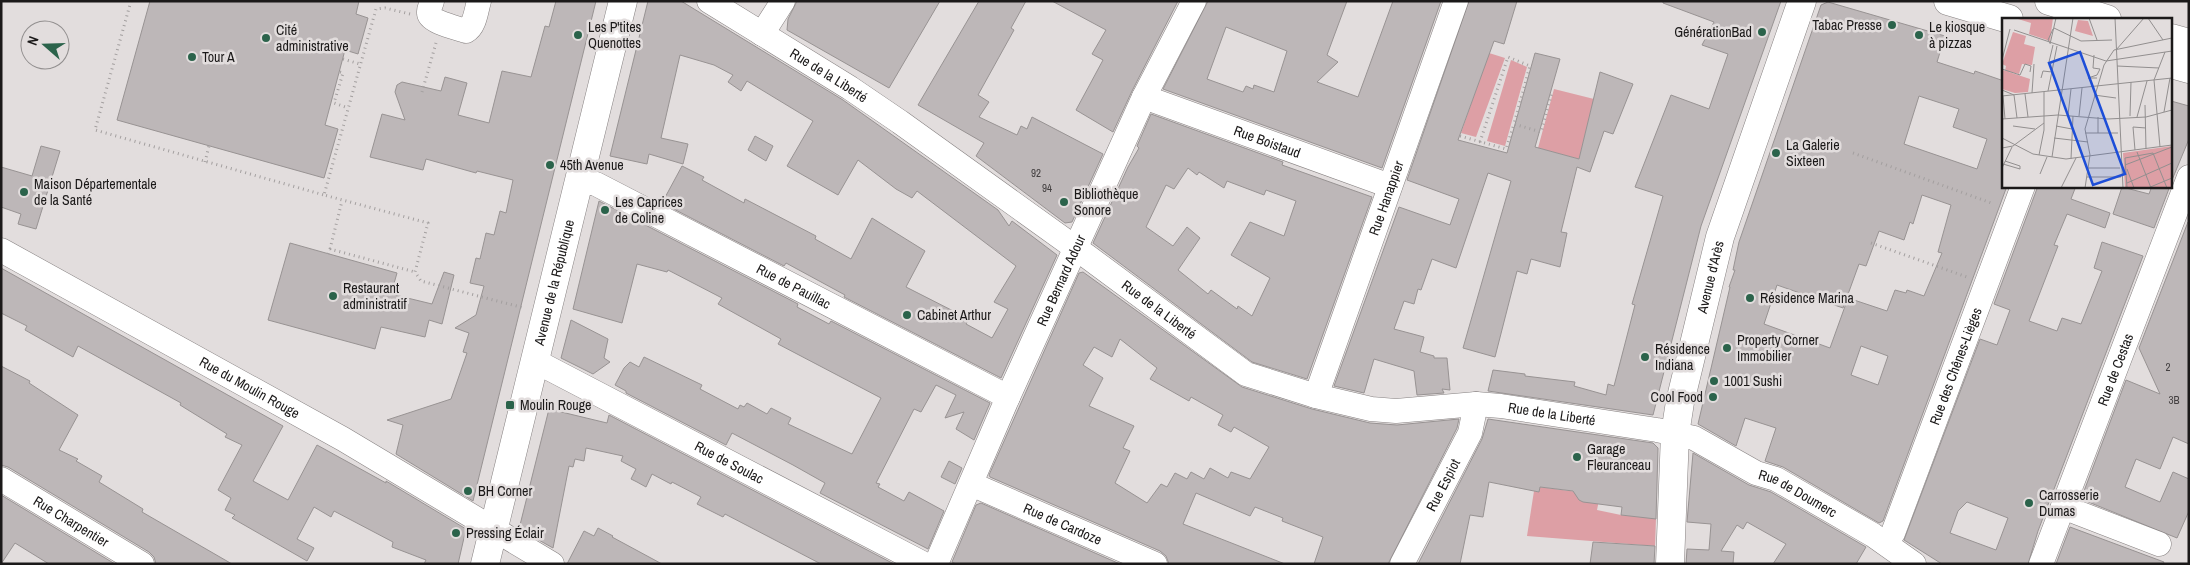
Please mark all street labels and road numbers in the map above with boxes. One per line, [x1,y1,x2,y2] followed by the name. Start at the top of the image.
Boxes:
[787,44,871,106] street label: Rue de la Liberté
[1231,121,1303,162] street label: Rue Boistaud
[1365,158,1408,238] street label: Rue Hanappier
[530,218,578,348] street label: Avenue de la République
[1032,232,1089,329] street label: Rue Bernard Adour
[1693,239,1728,316] street label: Avenue d'Arès
[753,260,834,313] street label: Rue de Pauillac
[1118,276,1200,343] street label: Rue de la Liberté
[1925,305,1986,427] street label: Rue des Chênes-Lièges
[2093,331,2137,408] street label: Rue de Cestas
[196,352,303,422] street label: Rue du Moulin Rouge
[1507,398,1597,429] street label: Rue de la Liberté
[692,437,767,488] street label: Rue de Soulac
[1422,456,1464,514] street label: Rue Espiot
[1756,465,1841,521] street label: Rue de Doumerc
[30,492,112,551] street label: Rue Charpentier
[1021,499,1105,549] street label: Rue de Cardoze

